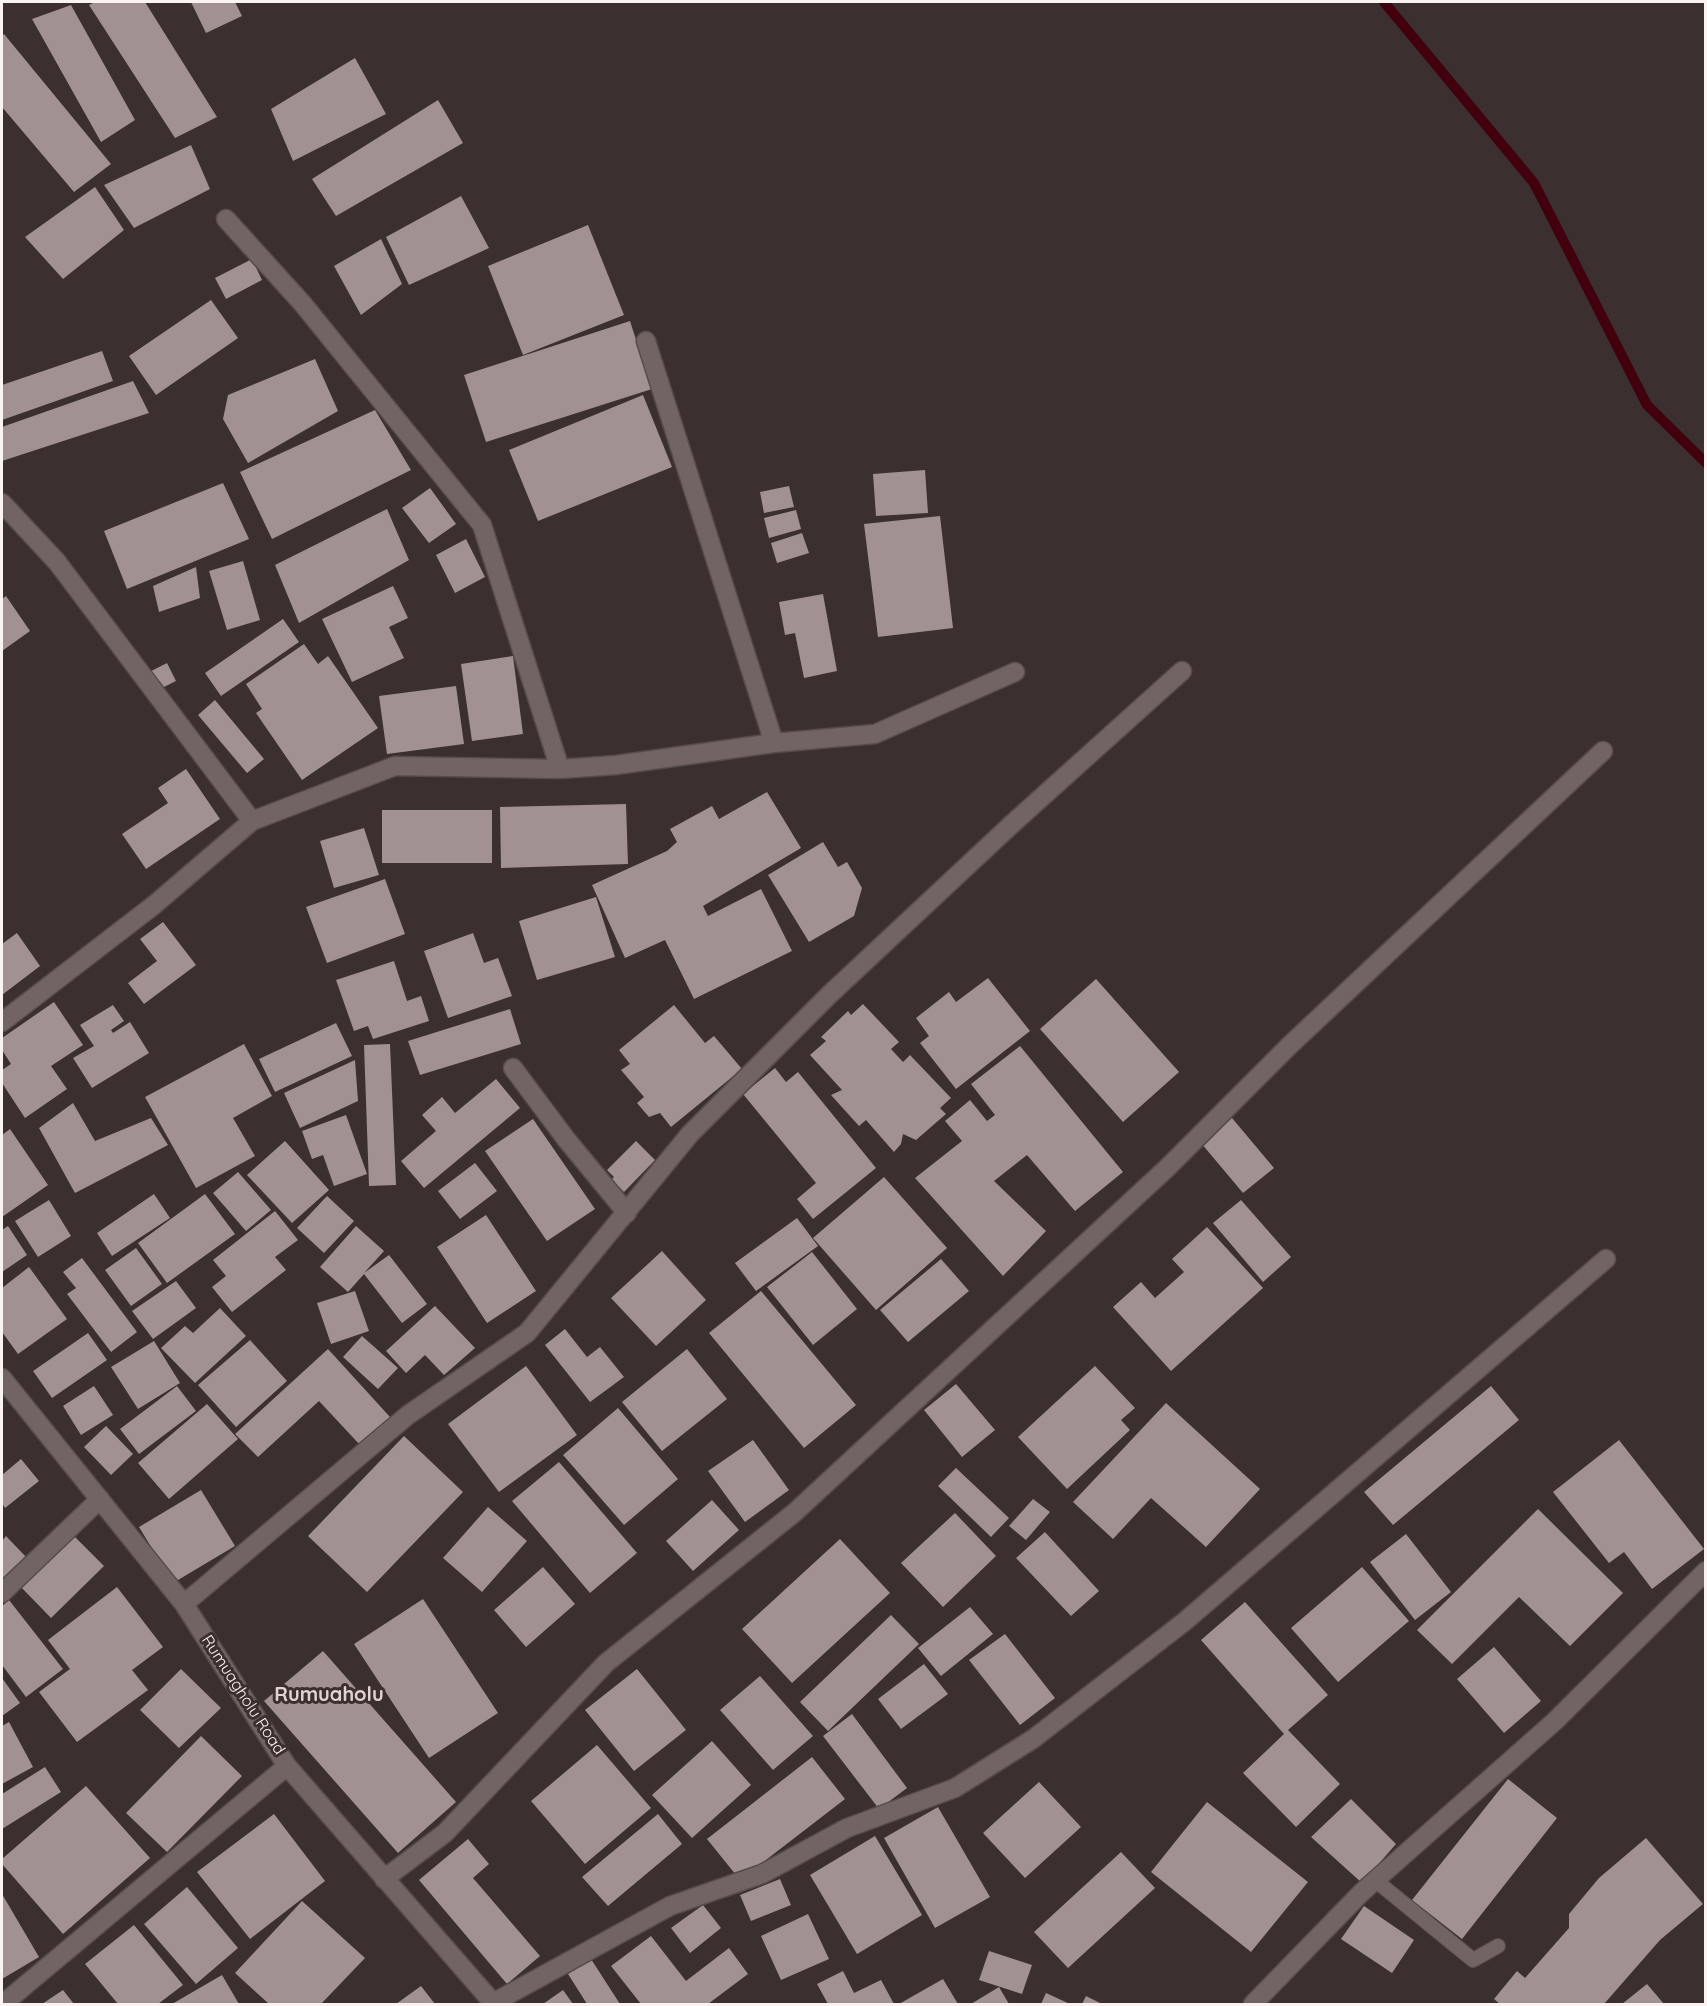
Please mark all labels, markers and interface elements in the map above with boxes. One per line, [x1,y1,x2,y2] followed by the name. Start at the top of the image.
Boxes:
[197,1632,289,1758] street label: Rumuagholu Road
[274,1683,384,1707] district label: Rumuaholu

